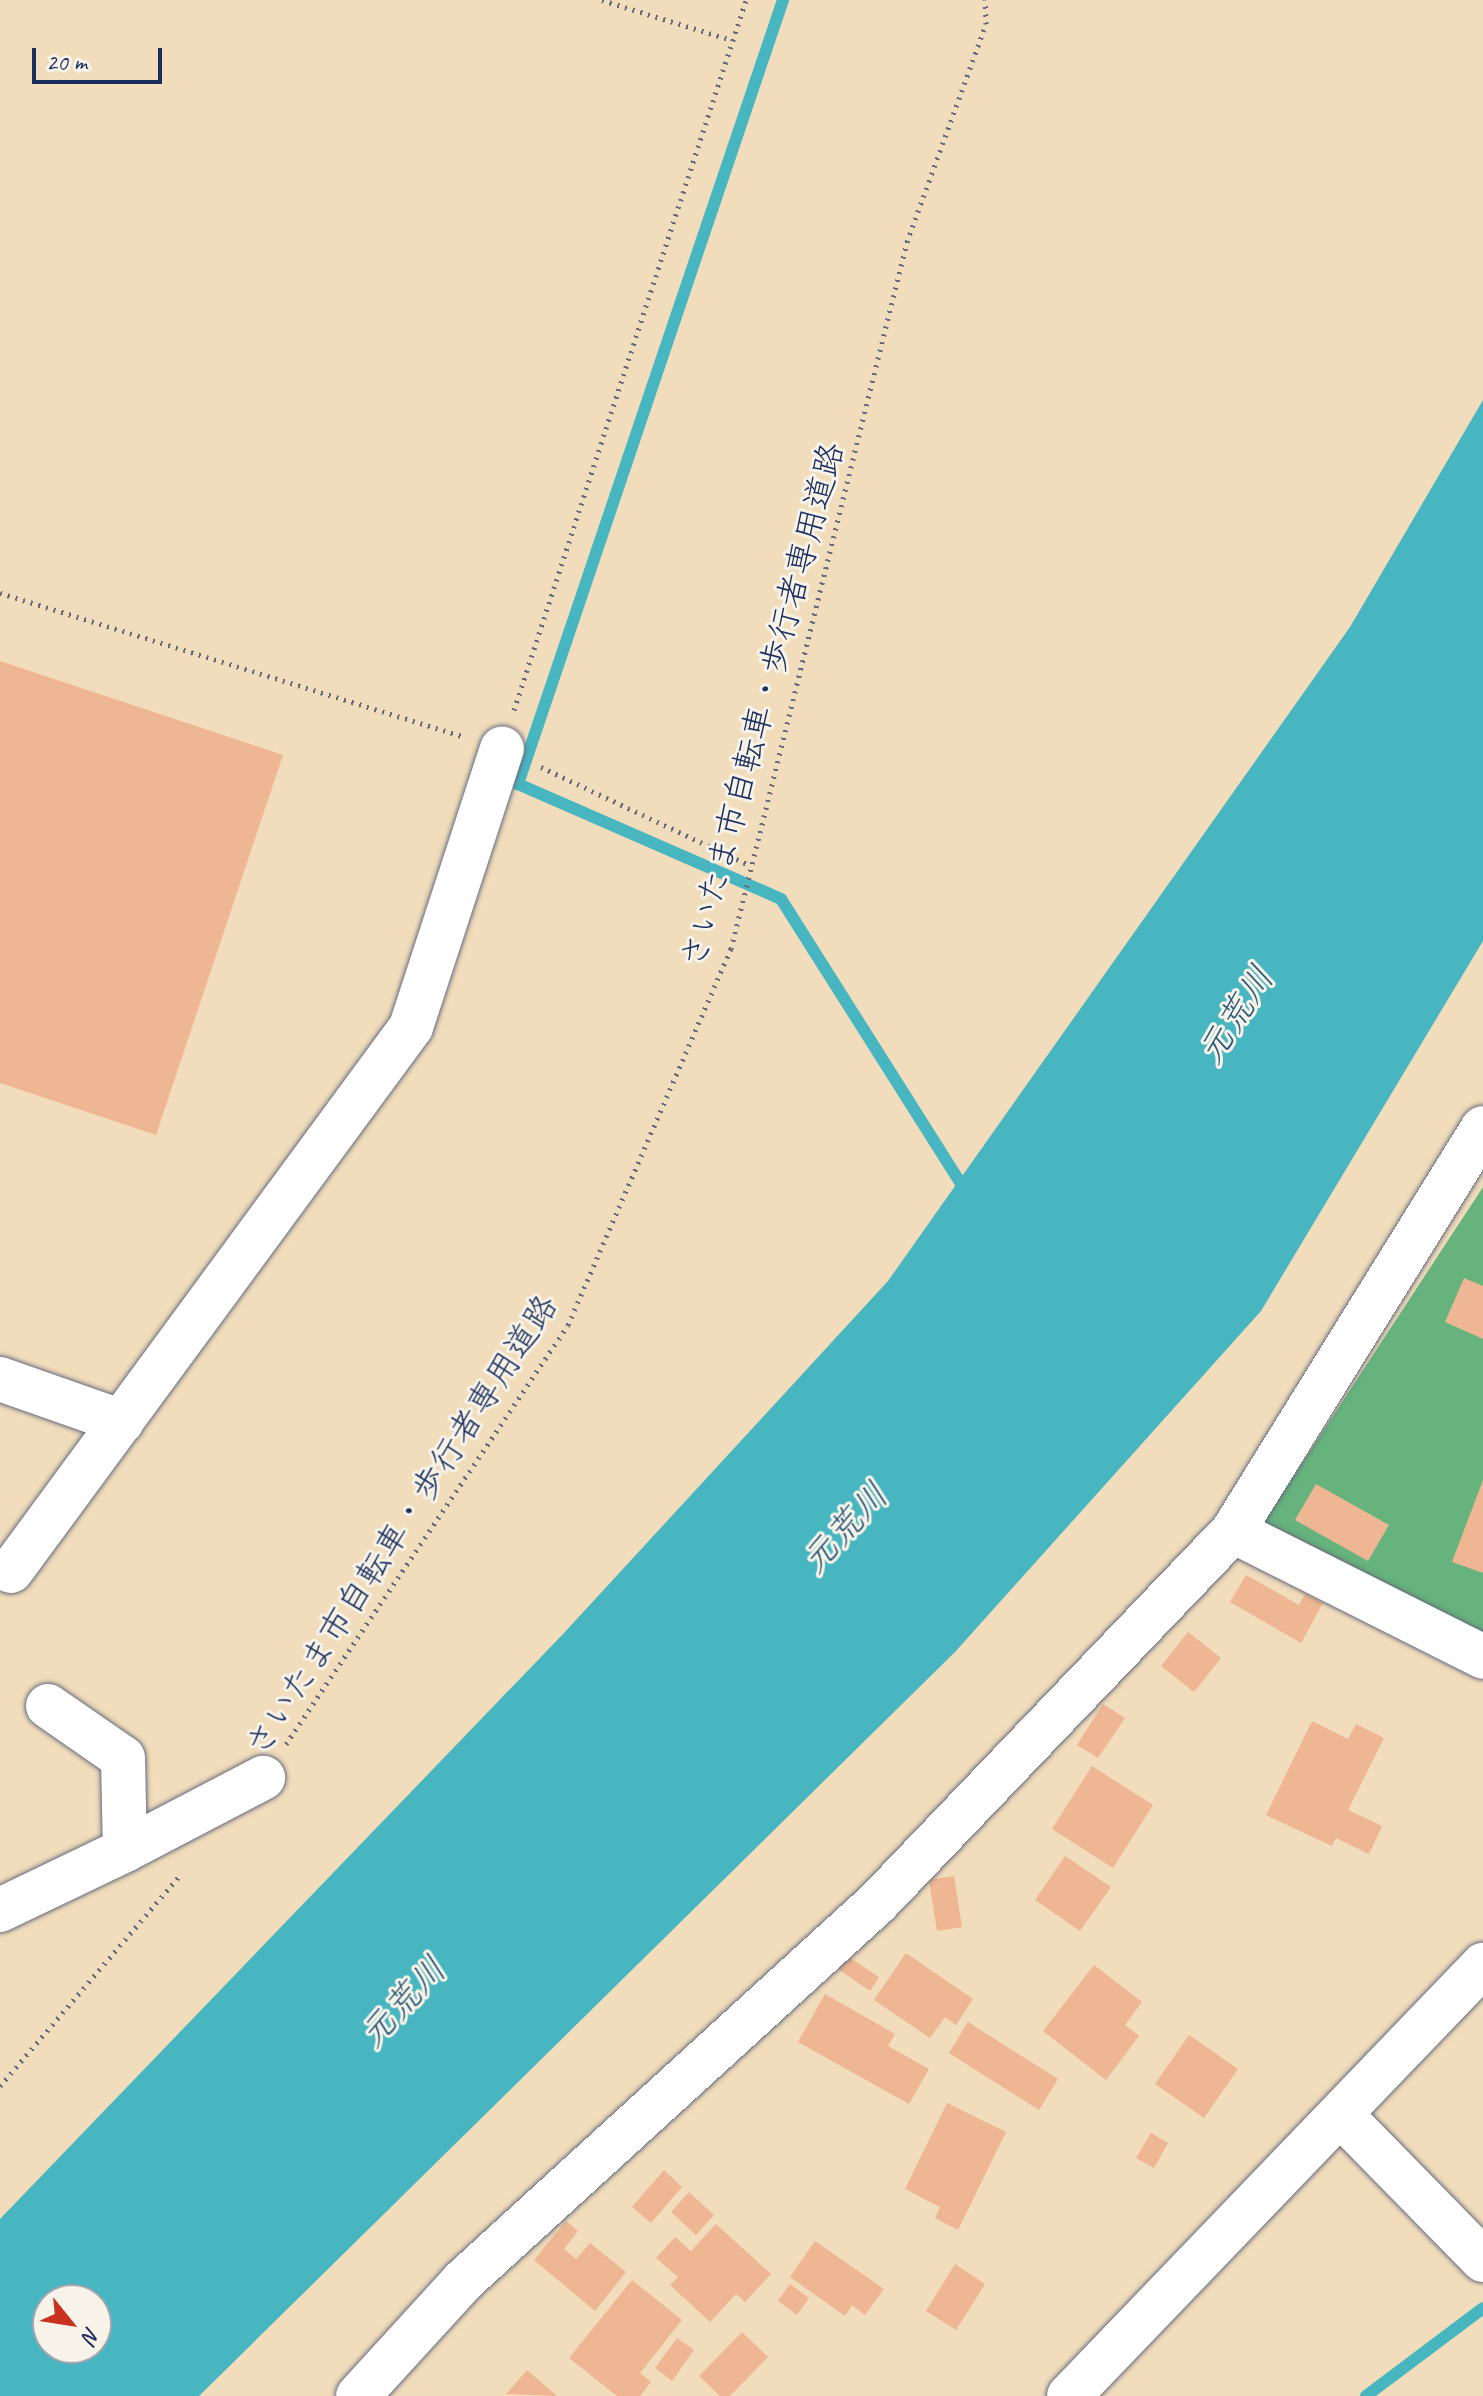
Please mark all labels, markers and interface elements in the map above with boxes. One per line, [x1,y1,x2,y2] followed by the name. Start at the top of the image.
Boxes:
[36,32,166,82] scale bar
[46,47,87,77] text: 20 m
[672,437,852,973] street label: さいたま市自転車・歩行者専用道路
[1188,958,1284,1072] water label: 元荒川
[236,1286,566,1764] street label: さいたま市自転車・歩行者専用道路
[792,1474,898,1582] water label: 元荒川
[350,1948,456,2056] water label: 元荒川
[32,2284,112,2364] north arrow
[76,2322,107,2348] text: N

